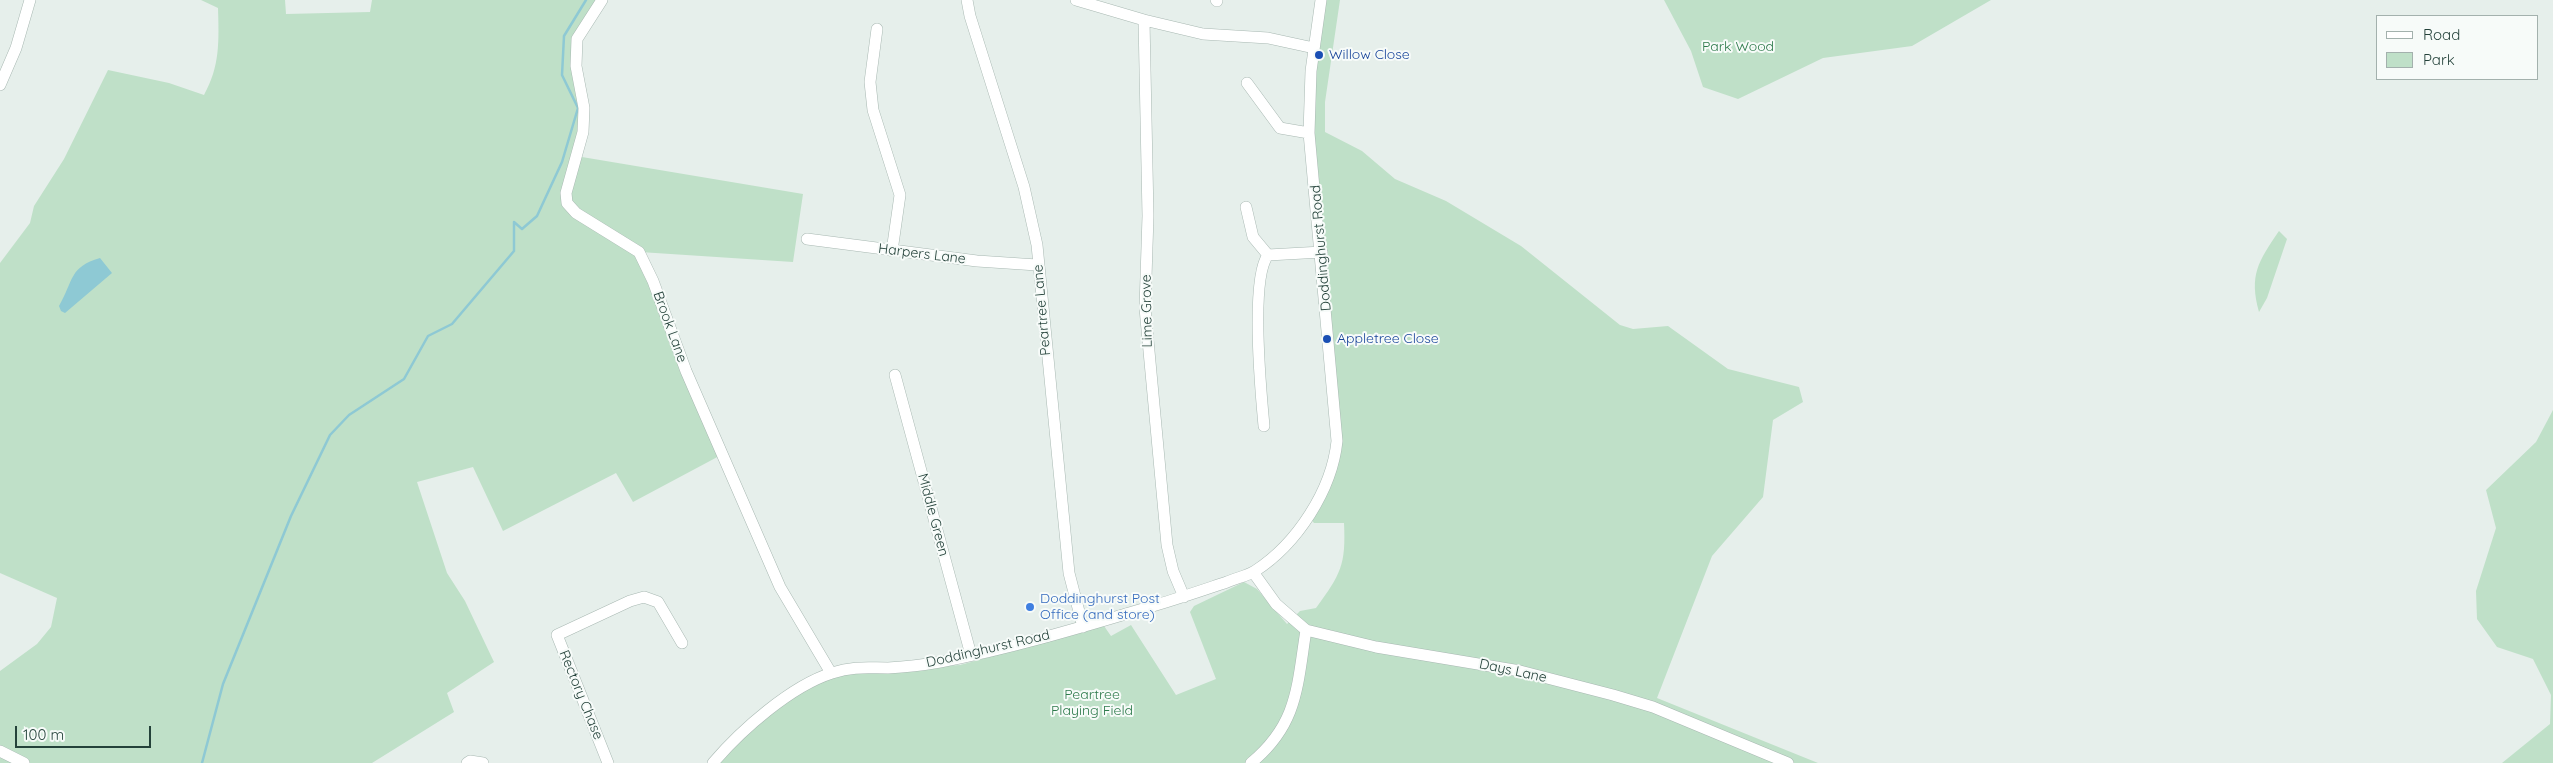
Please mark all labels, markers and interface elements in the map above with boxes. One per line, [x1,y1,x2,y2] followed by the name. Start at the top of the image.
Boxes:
[2376,15,2538,80] legend
[2423,25,2460,44] text: Road
[1702,39,1774,55] park label: Park Wood
[1329,47,1410,63] place label: Willow Close
[1313,49,1325,61] marker: Willow Close
[2423,50,2455,69] text: Park
[1307,184,1335,312] street label: Doddinghurst Road
[877,240,967,268] street label: Harpers Lane
[1030,264,1054,356] street label: Peartree Lane
[1138,274,1156,348] street label: Lime Grove
[649,289,691,365] street label: Brook Lane
[1337,331,1439,347] place label: Appletree Close
[1321,333,1333,345] marker: Appletree Close
[914,472,952,558] street label: Middle Green
[1040,591,1160,624] place label: Doddinghurst Post Office (and store)
[1024,601,1036,613] marker: Doddinghurst Post Office (and store)
[924,627,1052,671] street label: Doddinghurst Road
[555,648,607,742] street label: Rectory Chase
[1478,656,1548,686] street label: Days Lane
[1051,687,1133,720] park label: Peartree Playing Field
[18,716,154,748] scale bar
[23,725,64,744] text: 100 m

